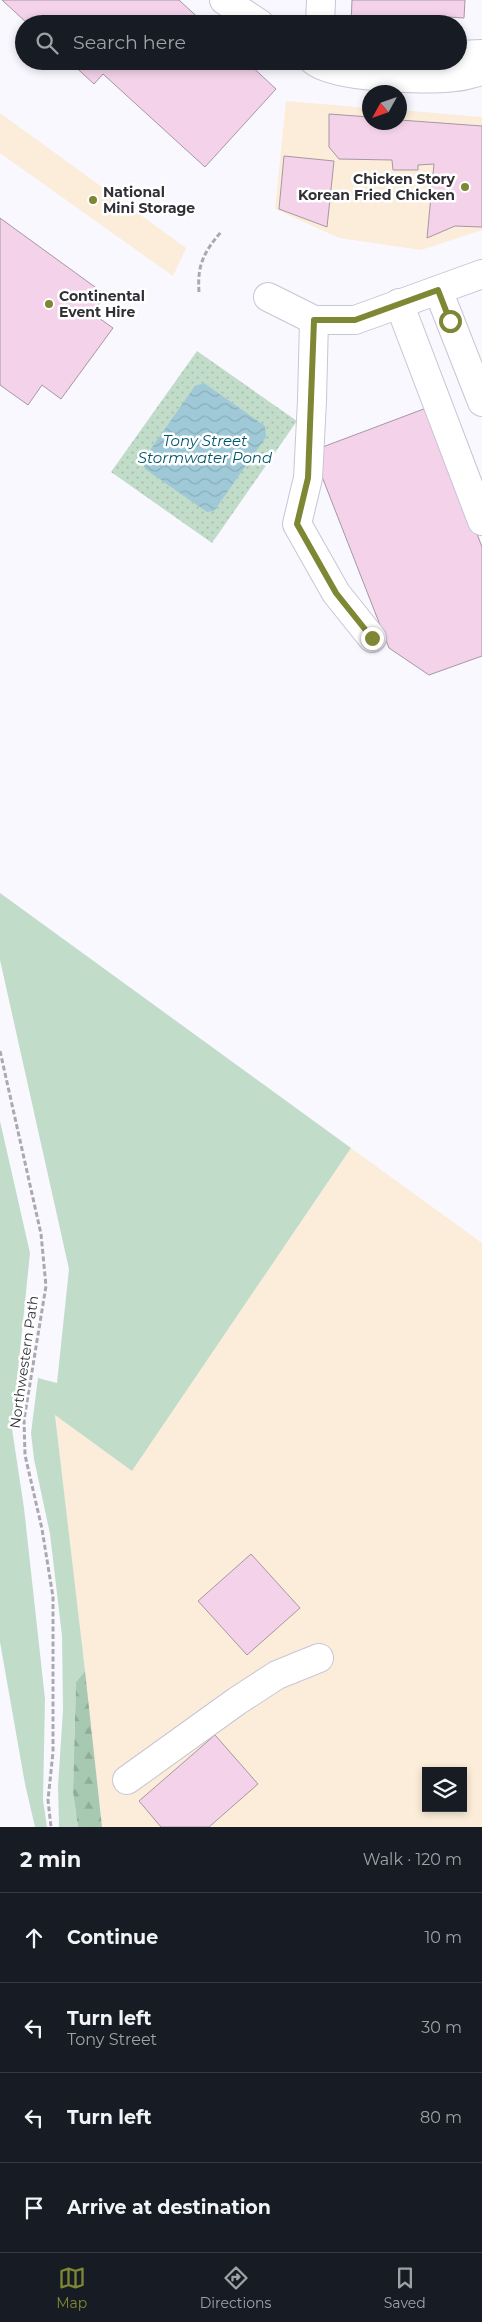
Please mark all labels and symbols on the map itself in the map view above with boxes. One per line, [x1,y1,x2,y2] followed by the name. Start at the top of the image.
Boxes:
[362,85,407,130] north arrow
[298,170,456,204] place label: Chicken Story Korean Fried Chicken
[459,181,471,193] marker: Chicken Story Korean Fried Chicken
[103,183,195,217] place label: National Mini Storage
[87,194,99,206] marker: National Mini Storage
[59,287,145,321] place label: Continental Event Hire
[43,298,55,310] marker: Continental Event Hire
[439,310,462,333] route start
[138,431,273,467] water label: Tony Street Stormwater Pond
[361,627,384,650] route end
[6,1294,42,1430] street label: Northwestern Path

